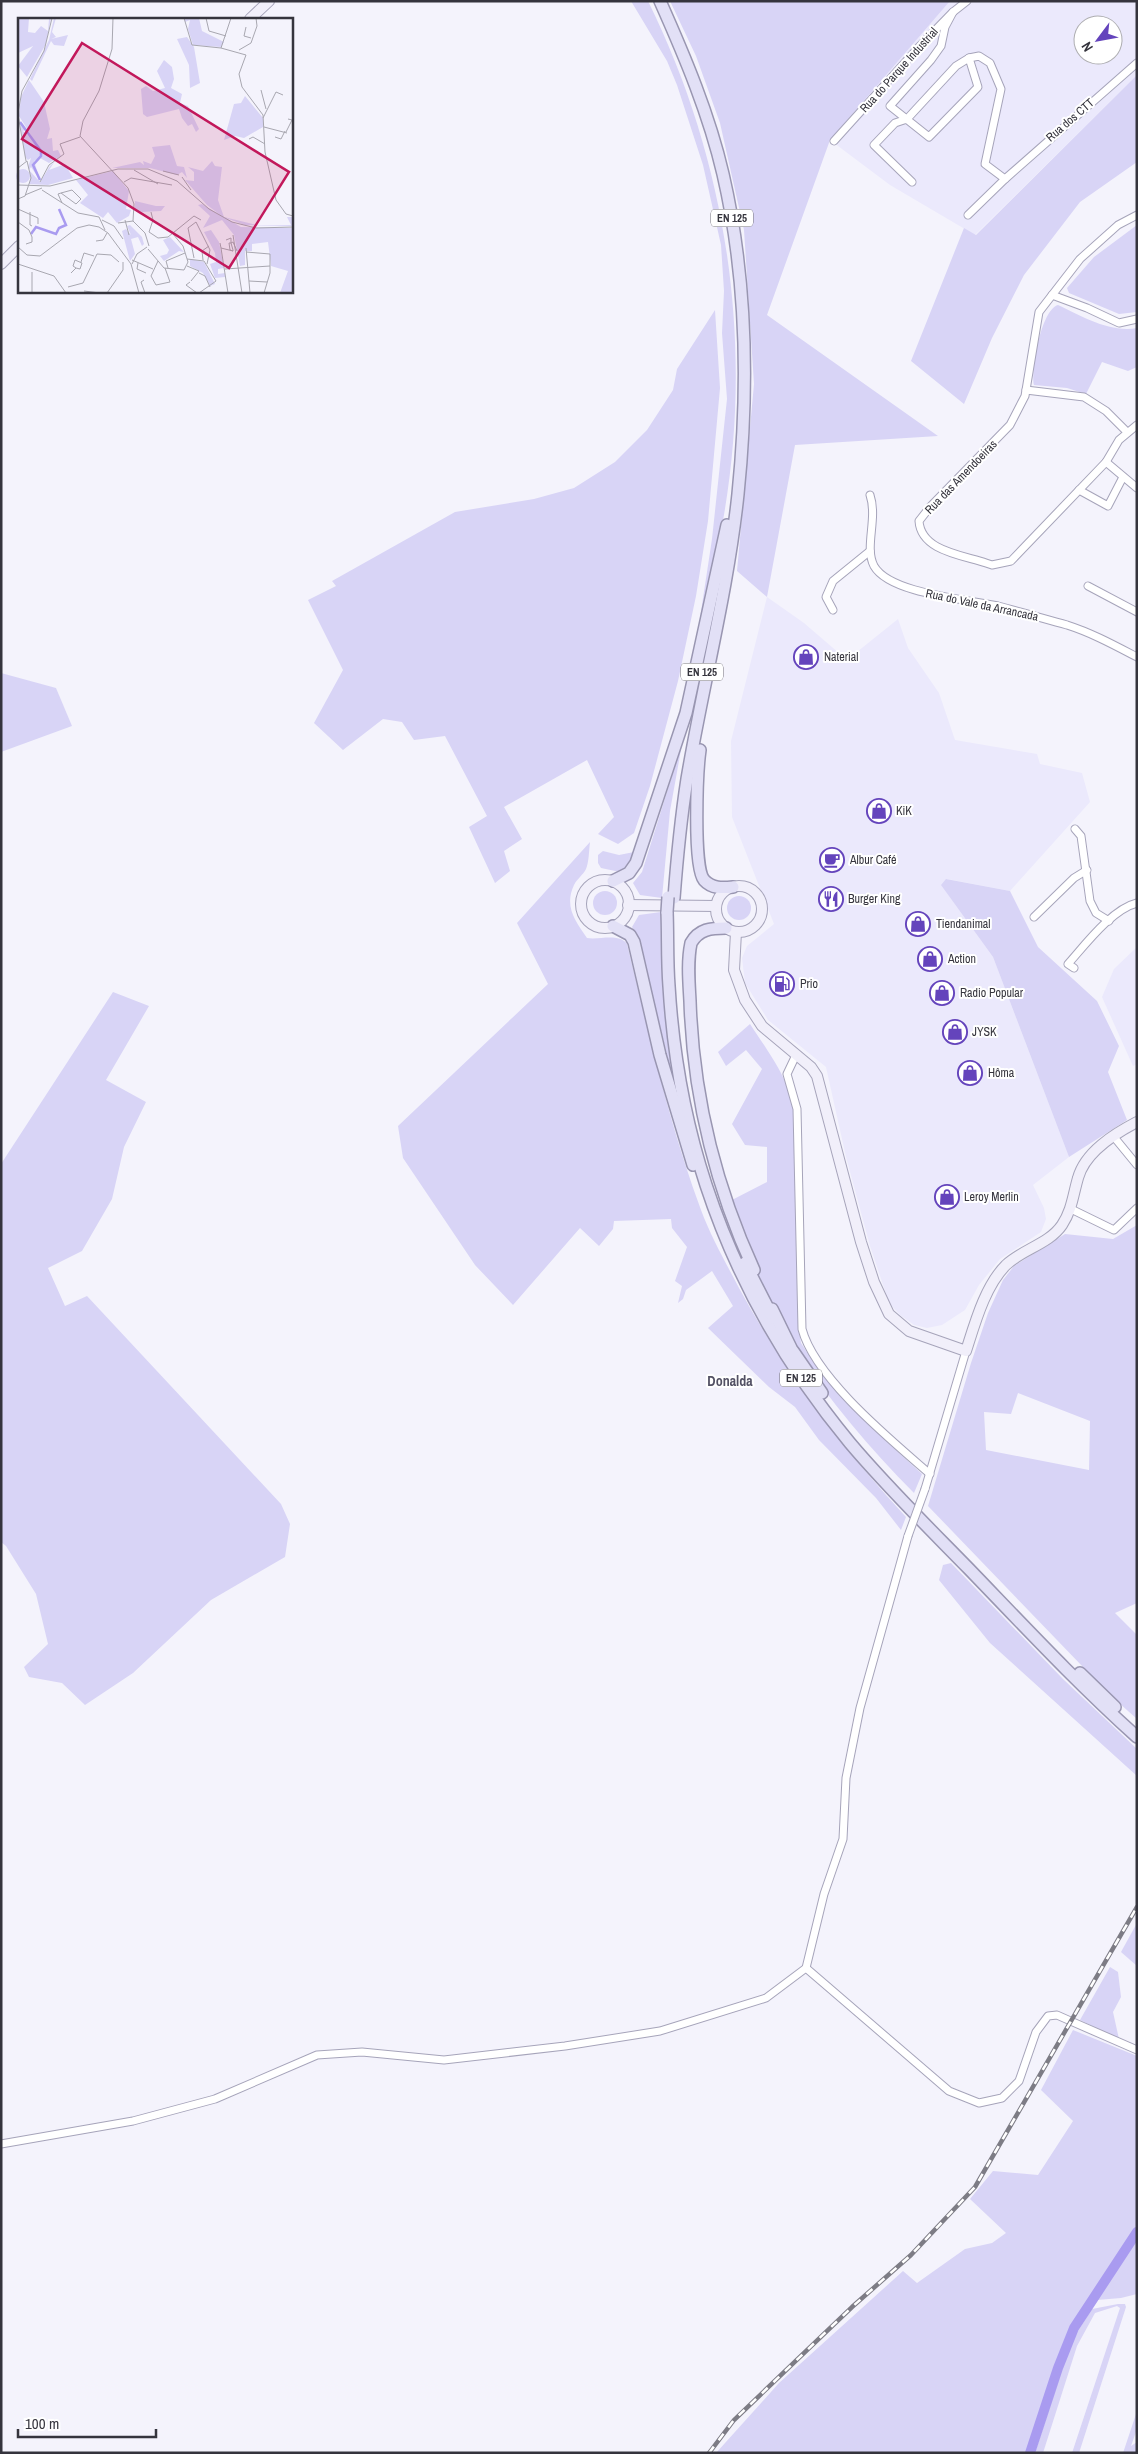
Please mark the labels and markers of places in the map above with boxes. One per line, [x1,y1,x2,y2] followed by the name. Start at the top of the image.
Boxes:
[793,644,819,670] shop icon: Naterial
[824,649,858,665] place label: Naterial
[866,798,892,824] shop icon: KiK
[896,803,912,819] place label: KiK
[819,847,845,873] cafe icon: Albur Café
[849,852,897,868] place label: Albur Café
[818,886,844,912] restaurant icon: Burger King
[848,891,901,907] place label: Burger King
[905,911,931,937] shop icon: Tiendanimal
[936,916,990,932] place label: Tiendanimal
[917,946,943,972] shop icon: Action
[947,951,976,967] place label: Action
[769,971,795,997] fuel station icon: Prio
[800,976,818,992] place label: Prio
[929,980,955,1006] shop icon: Radio Popular
[960,985,1024,1001] place label: Radio Popular
[942,1019,968,1045] shop icon: JYSK
[972,1024,997,1040] place label: JYSK
[957,1060,983,1086] shop icon: Hôma
[988,1065,1015,1081] place label: Hôma
[934,1184,960,1210] shop icon: Leroy Merlin
[964,1189,1019,1205] place label: Leroy Merlin

